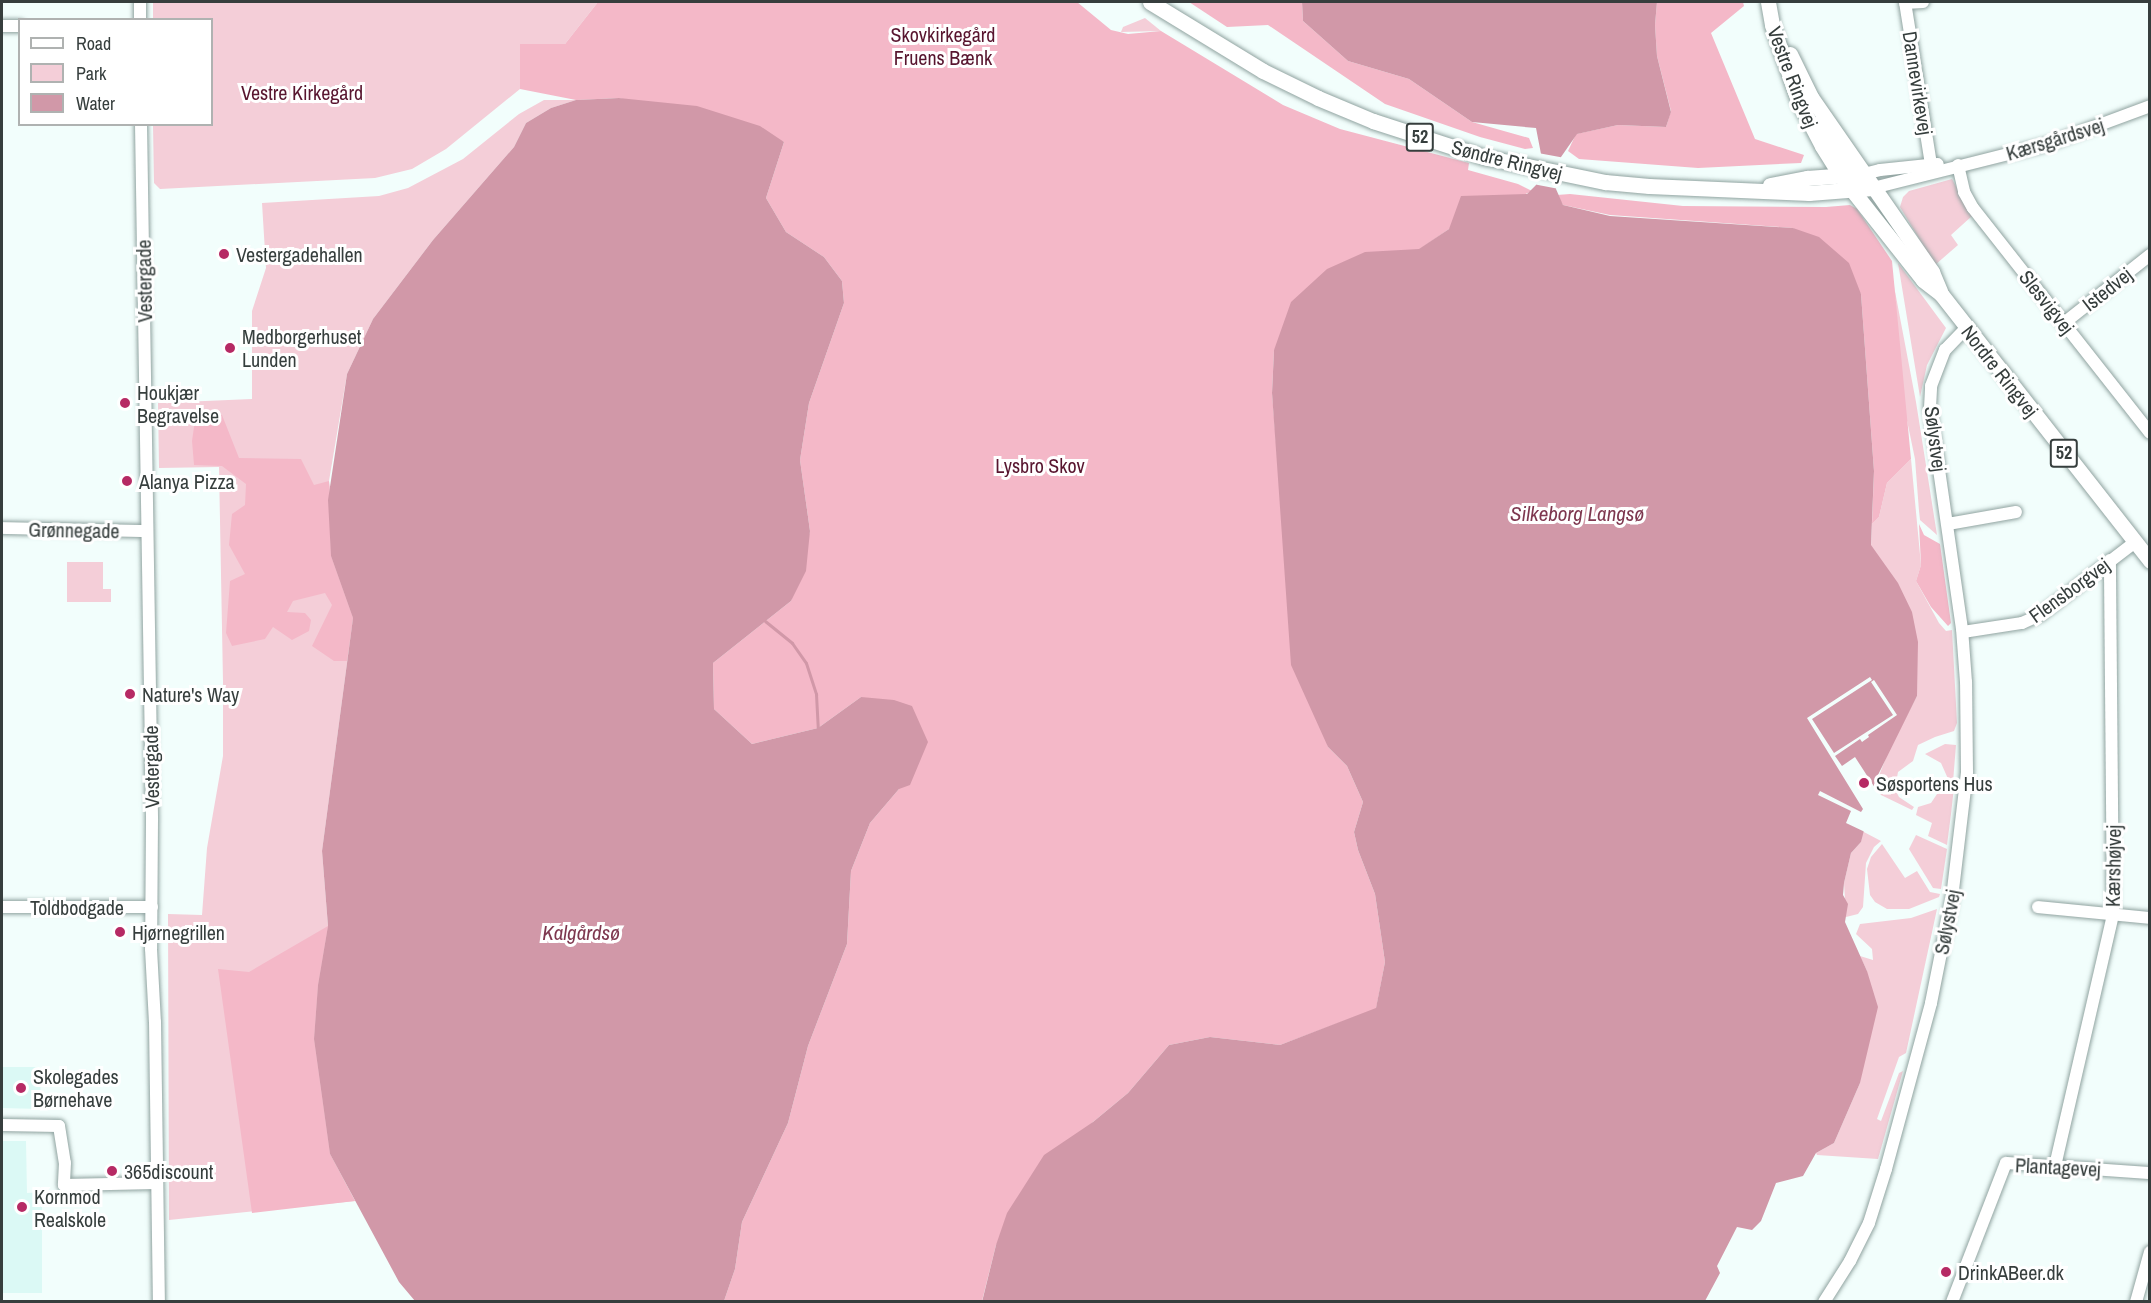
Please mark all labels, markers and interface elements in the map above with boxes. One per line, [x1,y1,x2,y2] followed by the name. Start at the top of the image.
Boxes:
[18,18,213,126] legend
[891,22,995,69] park label: Skovkirkegård Fruens Bænk
[1763,23,1823,131] street label: Vestre Ringvej
[1898,29,1938,137] street label: Dannevirkevej
[76,31,111,56] text: Road
[76,61,106,86] text: Park
[241,80,363,104] park label: Vestre Kirkegård
[76,91,115,116] text: Water
[2003,113,2107,165] street label: Kærsgårdsvej
[1405,122,1435,152] road number: 52
[1449,135,1565,185] street label: Søndre Ringvej
[131,239,157,323] street label: Vestergade
[236,242,363,266] place label: Vestergadehallen
[217,247,231,261] marker: Vestergadehallen
[2077,262,2137,316] street label: Istedvej
[2015,265,2079,339] street label: Slesvigvej
[1957,320,2043,422] street label: Nordre Ringvej
[242,324,361,371] place label: Medborgerhuset Lunden
[223,341,237,355] marker: Medborgerhuset Lunden
[137,380,219,427] place label: Houkjær Begravelse
[118,396,132,410] marker: Houkjær Begravelse
[1920,405,1952,473] street label: Sølystvej
[2049,438,2079,468] road number: 52
[995,453,1085,477] park label: Lysbro Skov
[139,469,235,493] place label: Alanya Pizza
[120,474,134,488] marker: Alanya Pizza
[1510,501,1644,527] water label: Silkeborg Langsø
[28,517,120,543] street label: Grønnegade
[2024,553,2114,627] street label: Flensborgvej
[142,682,239,706] place label: Nature's Way
[123,687,137,701] marker: Nature's Way
[138,725,164,809] street label: Vestergade
[1876,771,1993,795] place label: Søsportens Hus
[1857,776,1871,790] marker: Søsportens Hus
[2100,825,2126,907] street label: Kærshøjvej
[1929,888,1965,956] street label: Sølystvej
[30,895,124,919] street label: Toldbodgade
[132,920,225,944] place label: Hjørnegrillen
[542,920,620,946] water label: Kalgårdsø
[113,925,127,939] marker: Hjørnegrillen
[33,1064,119,1111] place label: Skolegades Børnehave
[14,1081,28,1095] marker: Skolegades Børnehave
[2015,1153,2101,1181] street label: Plantagevej
[124,1159,213,1183] place label: 365discount
[105,1164,119,1178] marker: 365discount
[34,1184,106,1231] place label: Kornmod Realskole
[15,1200,29,1214] marker: Kornmod Realskole
[1958,1260,2064,1284] place label: DrinkABeer.dk
[1939,1265,1953,1279] marker: DrinkABeer.dk

